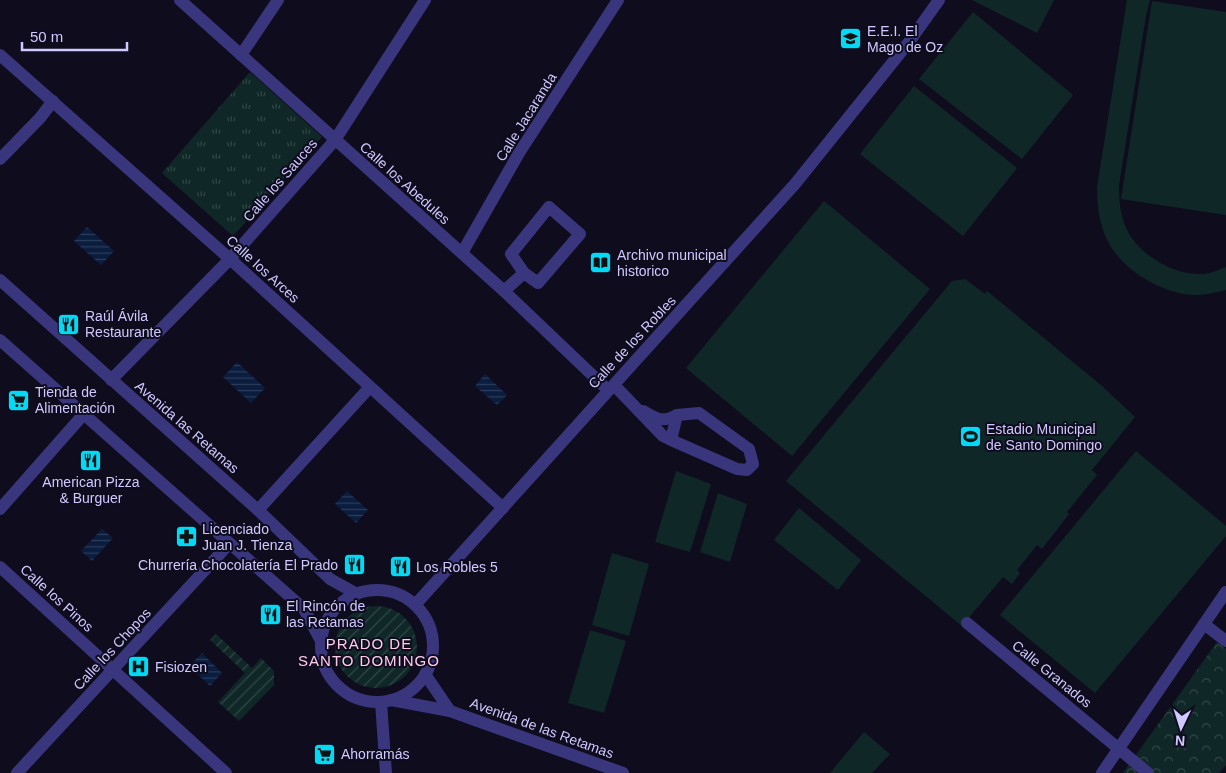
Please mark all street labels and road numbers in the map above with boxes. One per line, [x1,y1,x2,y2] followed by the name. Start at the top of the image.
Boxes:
[492,70,560,164] street label: Calle Jacaranda
[240,135,320,225] street label: Calle los Sauces
[357,139,453,227] street label: Calle los Abedules
[223,232,303,306] street label: Calle los Arces
[585,292,679,392] street label: Calle de los Robles
[132,378,242,476] street label: Avenida las Retamas
[17,561,97,635] street label: Calle los Pinos
[70,605,154,693] street label: Calle los Chopos
[1009,637,1095,711] street label: Calle Granados
[468,695,616,761] street label: Avenida de las Retamas

